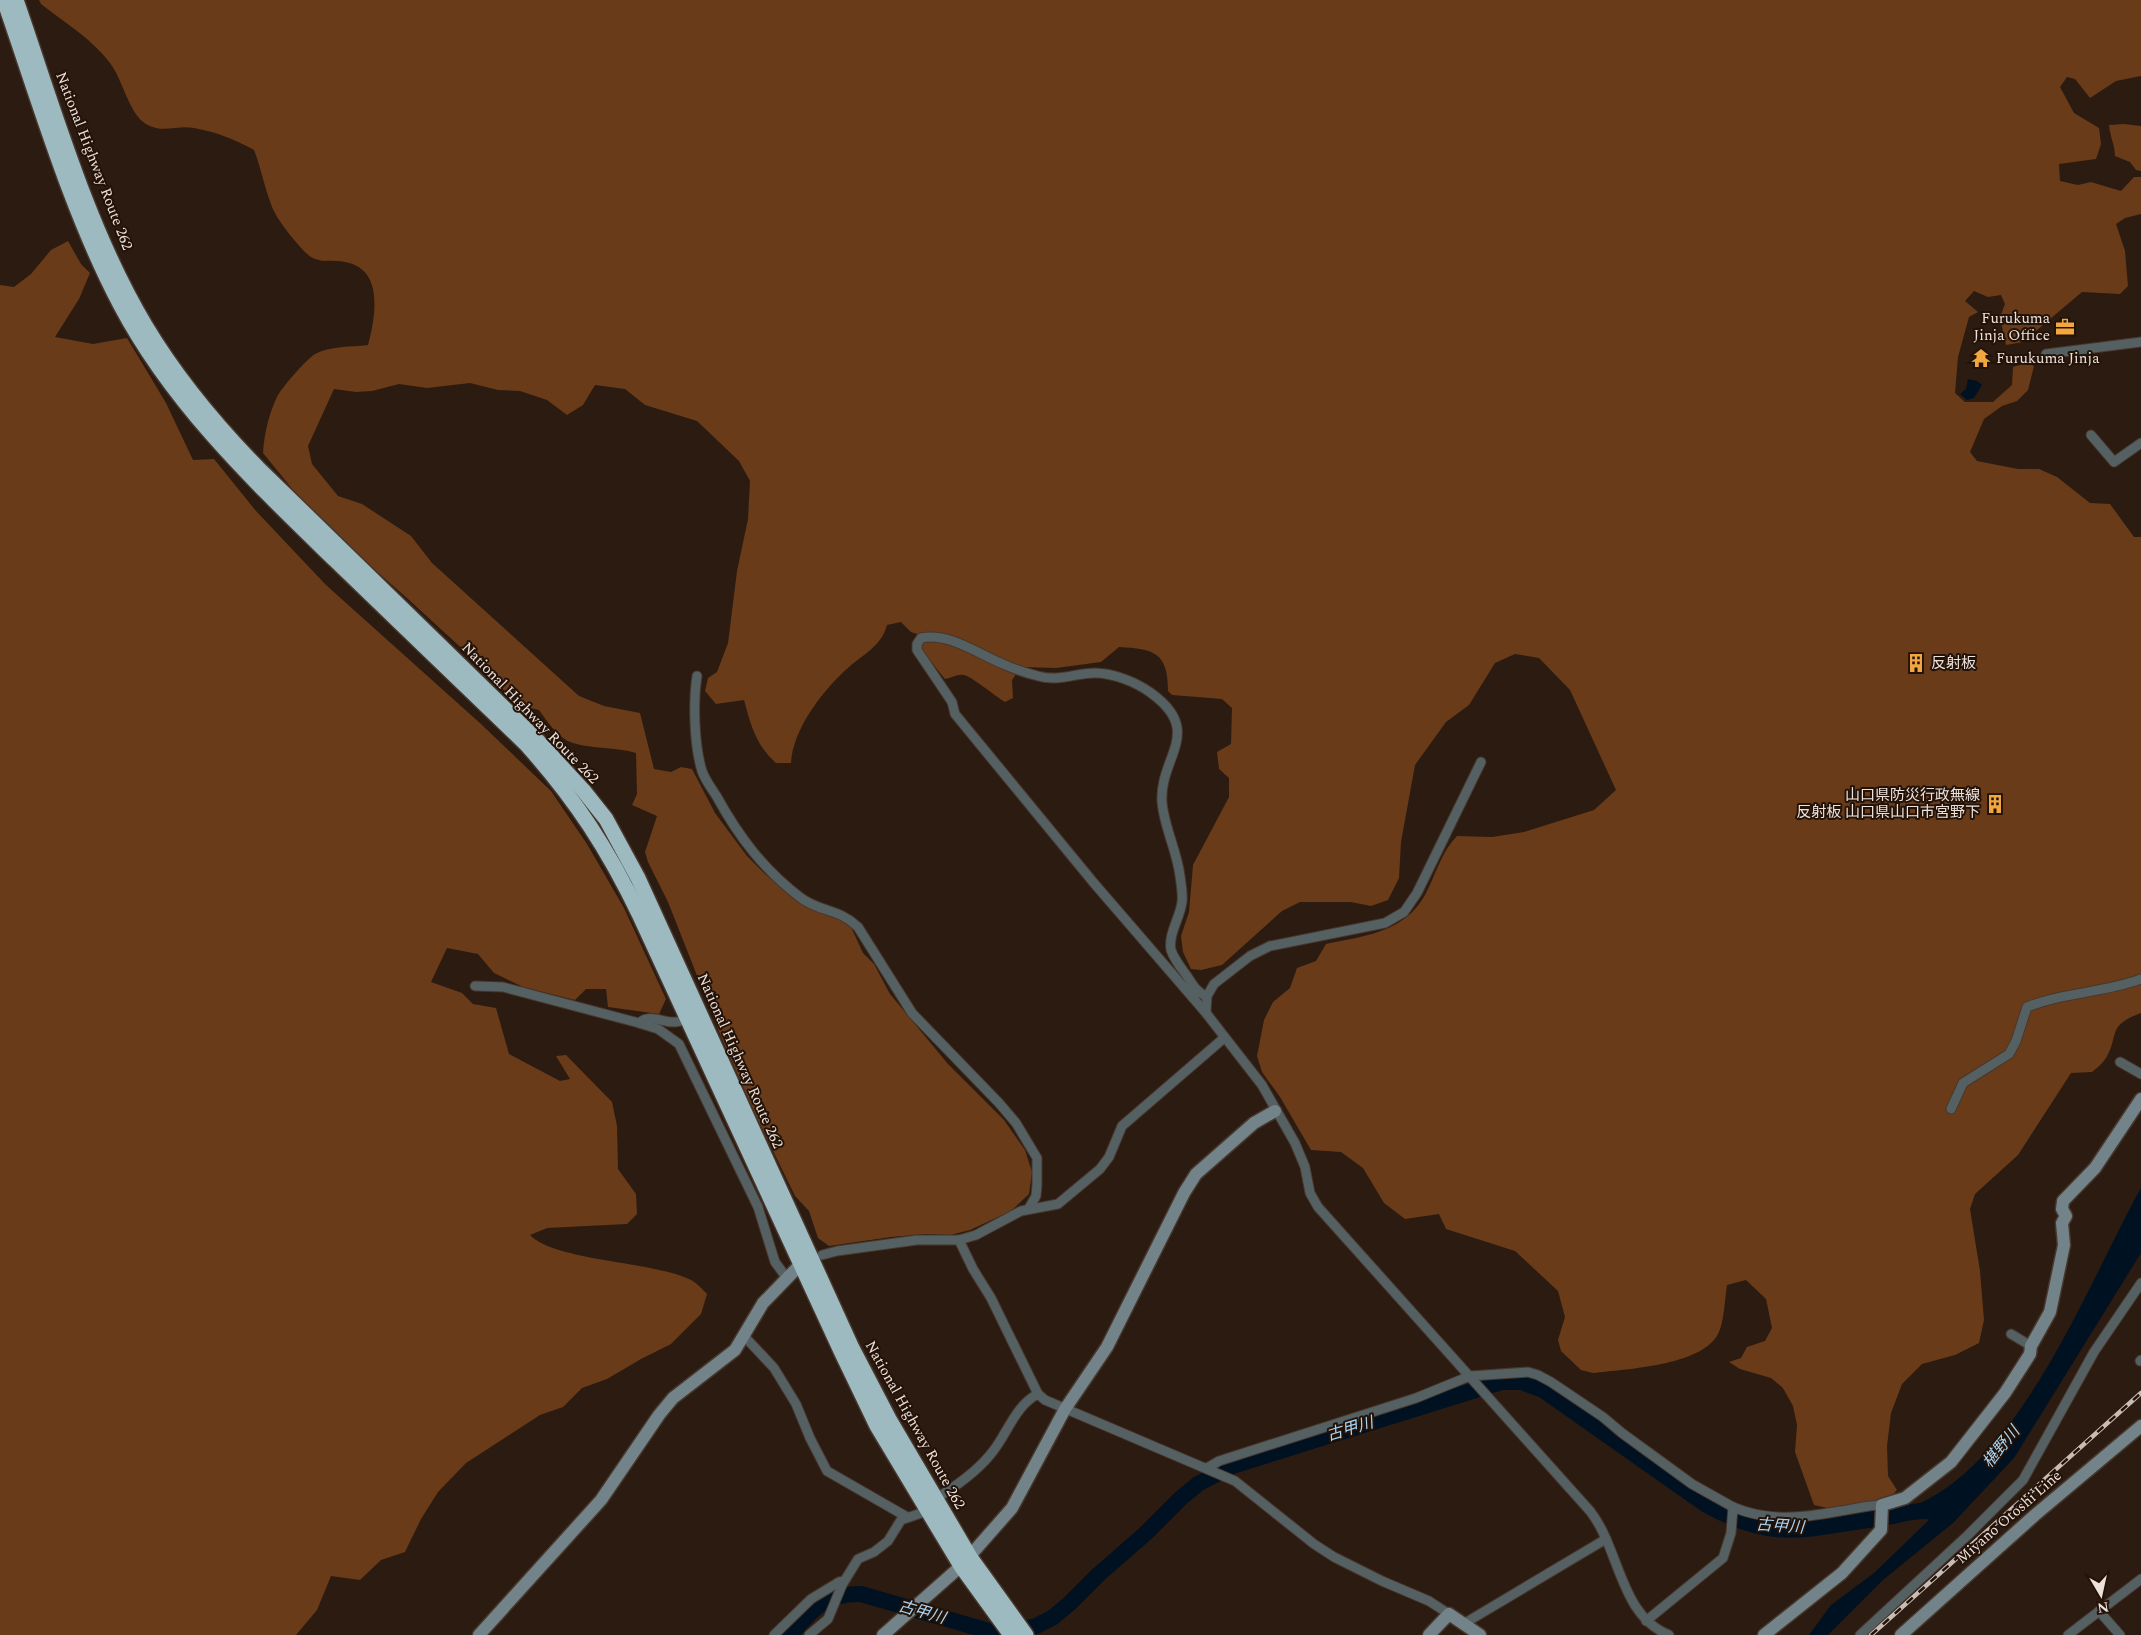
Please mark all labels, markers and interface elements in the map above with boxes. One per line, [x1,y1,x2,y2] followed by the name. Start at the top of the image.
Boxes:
[49,68,139,254] street label: National Highway Route 262
[1973,307,2051,347] place label: Furukuma Jinja Office
[2054,316,2076,338] office icon: Furukuma Jinja Office
[1970,347,1992,369] temple icon: Furukuma Jinja
[1996,347,2100,370] place label: Furukuma Jinja
[456,637,604,789] street label: National Highway Route 262
[1905,652,1927,674] building icon: 反射板
[1931,652,1976,675] place label: 反射板
[1796,784,1980,824] place label: 山口県防災行政無線 反射板 山口県山口市宮野下
[1984,793,2006,815] building icon: 山口県防災行政無線 反射板 山口県山口市宮野下
[691,970,789,1152] street label: National Highway Route 262
[859,1337,971,1513] street label: National Highway Route 262
[1324,1410,1378,1447] water label: 古甲川
[1977,1419,2027,1473] water label: 椹野川
[1951,1465,2067,1569] street label: Miyano Otoshi Line
[1755,1512,1807,1540] water label: 古甲川
[2076,1570,2126,1620] north arrow
[896,1594,950,1631] water label: 古甲川
[2096,1596,2110,1619] text: N

